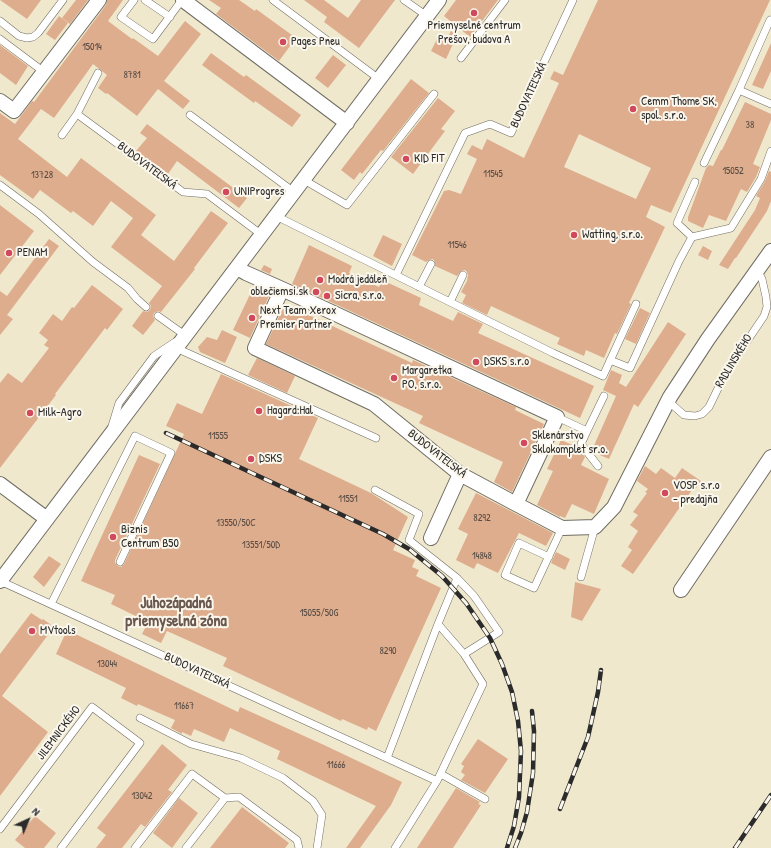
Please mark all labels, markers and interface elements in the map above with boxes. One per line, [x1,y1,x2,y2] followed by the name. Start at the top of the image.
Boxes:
[469,8,479,18] marker: Priemyselné centrum Prešov, budova A
[427,19,521,47] place label: Priemyselné centrum Prešov, budova A
[291,35,340,49] place label: Pages Pneu
[278,37,288,47] marker: Pages Pneu
[82,41,102,53] house number: 15014
[508,60,550,130] street label: BUDOVATEĽSKÁ
[123,69,141,81] house number: 8781
[641,95,717,123] place label: Cemm Thome SK, spol. s.r.o.
[628,104,638,114] marker: Cemm Thome SK, spol. s.r.o.
[746,119,754,131] house number: 38
[114,139,180,193] street label: BUDOVATEĽSKÁ
[414,152,444,166] place label: KID FIT
[401,154,411,164] marker: KID FIT
[722,165,744,177] house number: 15052
[483,168,503,180] house number: 11545
[31,169,53,181] house number: 13728
[234,185,284,199] place label: UNIProgres
[221,187,231,197] marker: UNIProgres
[582,228,643,242] place label: Watting, s.r.o.
[569,230,579,240] marker: Watting, s.r.o.
[447,239,467,251] house number: 11546
[17,246,47,260] place label: PENAM
[4,248,14,258] marker: PENAM
[328,273,387,287] place label: Modrá jedáleň
[315,275,325,285] marker: Modrá jedáleň
[250,285,308,299] place label: oblečiemsi.sk
[311,287,321,297] marker: oblečiemsi.sk
[335,289,384,303] place label: Sicra, s.r.o.
[322,291,332,301] marker: Sicra, s.r.o.
[260,304,336,332] place label: Next Team Xerox Premier Partner
[247,313,257,323] marker: Next Team Xerox Premier Partner
[712,332,756,390] street label: RADLINSKÉHO
[484,355,529,369] place label: DSKS s.r.o
[471,357,481,367] marker: DSKS s.r.o
[402,364,452,392] place label: Margaretka PO, s.r.o.
[389,373,399,383] marker: Margaretka PO, s.r.o.
[267,404,313,418] place label: Hagard:Hal
[38,406,81,420] place label: Milk-Agro
[254,406,264,416] marker: Hagard:Hal
[25,408,35,418] marker: Milk-Agro
[405,427,469,481] street label: BUDOVATEĽSKÁ
[532,429,608,457] place label: Sklenárstvo Sklokomplet sr.o.
[208,430,228,442] house number: 11555
[519,438,529,448] marker: Sklenárstvo Sklokomplet sr.o.
[259,452,282,466] place label: DSKS
[246,454,256,464] marker: DSKS
[673,479,720,507] place label: VOSP s.r.o - predajňa
[660,488,670,498] marker: VOSP s.r.o - predajňa
[338,493,358,505] house number: 11551
[473,512,491,524] house number: 8292
[216,517,256,529] house number: 13550/50C
[121,523,179,551] place label: Biznis Centrum B50
[108,532,118,542] marker: Biznis Centrum B50
[242,539,280,551] house number: 13551/50D
[472,550,492,562] house number: 14848
[125,594,227,632] district label: Juhozápadná priemyselná zóna
[300,607,338,619] house number: 15055/50G
[40,624,75,638] place label: MVtools
[27,626,37,636] marker: MVtools
[379,645,397,657] house number: 8290
[162,650,232,692] street label: BUDOVATEĽSKÁ
[97,658,117,670] house number: 13044
[174,700,194,712] house number: 11667
[34,703,84,763] street label: JILEMNICKÉHO
[326,759,346,771] house number: 11666
[131,790,153,802] house number: 13042
[8,800,48,840] north arrow
[29,804,43,818] text: N

